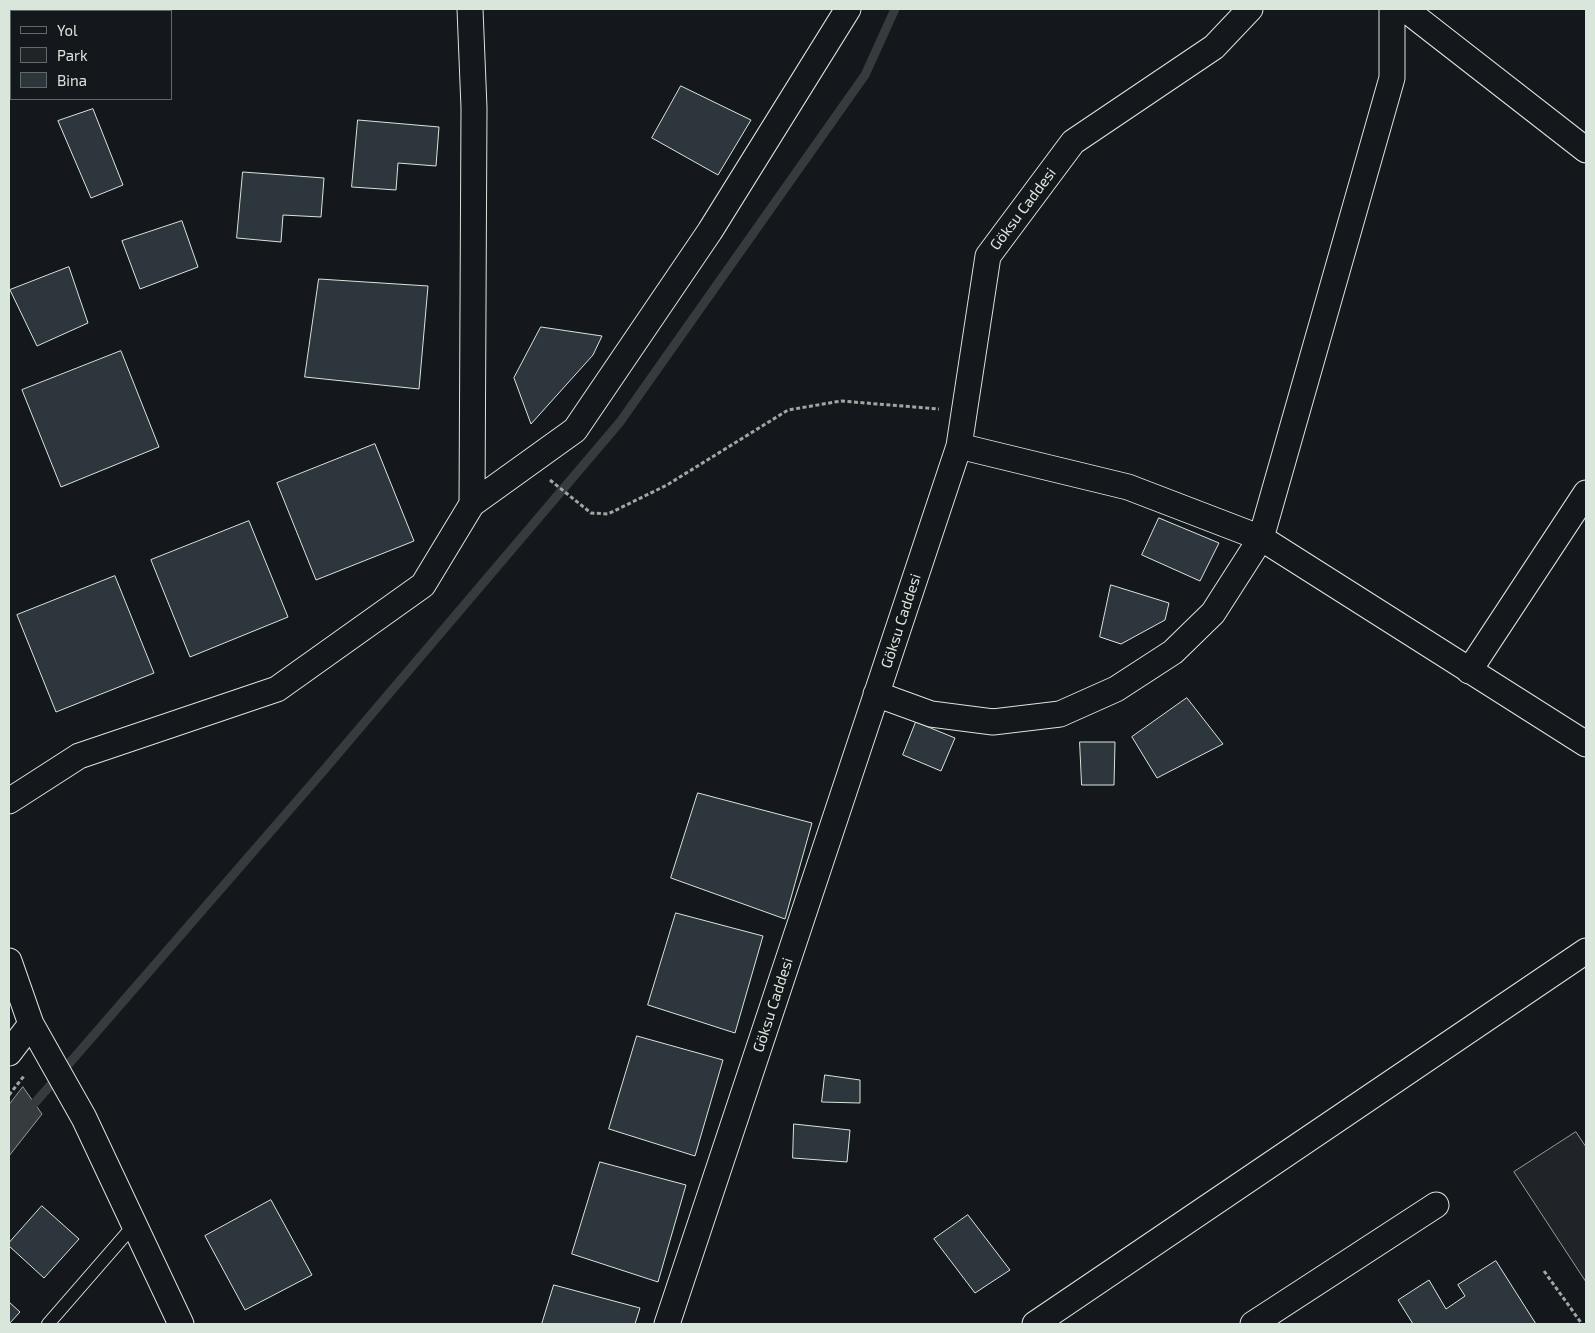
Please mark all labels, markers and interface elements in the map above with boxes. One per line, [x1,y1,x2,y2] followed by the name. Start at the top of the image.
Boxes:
[10,10,172,100] legend
[57,21,78,39] text: Yol
[57,46,88,64] text: Park
[57,71,87,89] text: Bina
[986,164,1060,254] street label: Göksu Caddesi
[877,571,925,671] street label: Göksu Caddesi
[749,955,797,1055] street label: Göksu Caddesi

